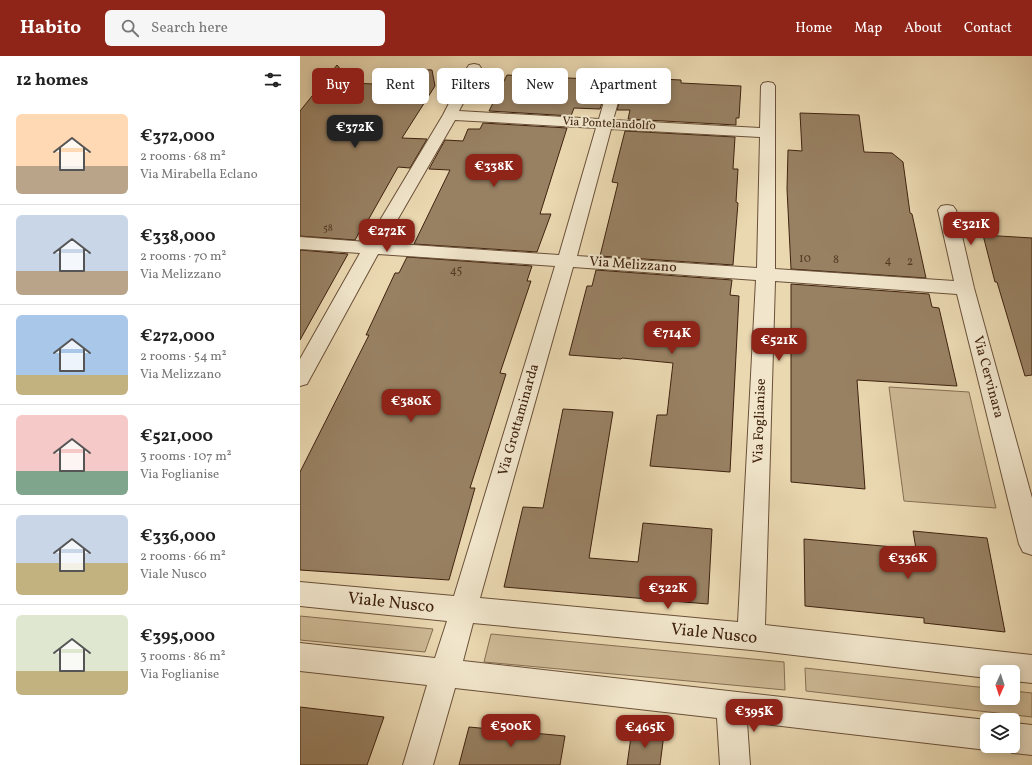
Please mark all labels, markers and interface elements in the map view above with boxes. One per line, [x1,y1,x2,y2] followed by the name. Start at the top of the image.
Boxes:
[105,10,385,46] search box
[20,15,81,41] text: Habito
[119,17,141,39] icon: search
[151,18,228,39] text: Search here
[795,19,832,38] text: Home
[854,19,882,38] text: Map
[904,19,942,38] text: About
[964,19,1012,38] text: Contact
[312,68,364,104] chip: Buy
[372,68,429,104] chip: Rent
[437,68,504,104] chip: Filters
[512,68,568,104] chip: New
[576,68,671,104] chip: Apartment
[16,69,88,92] text: 12 homes
[262,69,284,91] icon: filters
[562,114,656,134] street label: Via Pontelandolfo
[327,115,383,149] pin: €372K
[336,119,374,137] text: €372K
[140,125,215,148] text: €372,000
[48,130,96,178] icon: home
[140,148,226,166] text: 2 rooms · 68 m²
[466,154,522,188] pin: €338K
[474,158,514,176] text: €338K
[140,166,258,184] text: Via Mirabella Eclano
[943,212,999,246] pin: €321K
[952,216,990,234] text: €321K
[359,219,415,253] pin: €272K
[323,221,333,235] house number: 58
[368,223,406,241] text: €272K
[140,225,215,248] text: €338,000
[48,231,96,279] icon: home
[140,248,226,266] text: 2 rooms · 70 m²
[799,251,811,267] house number: 10
[589,252,677,278] street label: Via Melizzano
[833,252,839,268] house number: 8
[884,253,892,269] house number: 4
[907,254,913,270] house number: 2
[450,263,463,279] house number: 45
[140,266,221,284] text: Via Melizzano
[644,321,700,355] pin: €714K
[140,325,215,348] text: €272,000
[653,325,691,343] text: €714K
[751,328,807,362] pin: €521K
[48,331,96,379] icon: home
[760,332,798,350] text: €521K
[968,334,1008,420] street label: Via Cervinara
[140,348,227,366] text: 2 rooms · 54 m²
[494,362,544,478] street label: Via Grottaminarda
[140,366,221,384] text: Via Melizzano
[749,378,771,464] street label: Via Foglianise
[383,389,439,423] pin: €380K
[391,393,431,411] text: €380K
[140,425,213,448] text: €521,000
[48,431,96,479] icon: home
[140,448,231,466] text: 3 rooms · 107 m²
[140,466,219,484] text: Via Foglianise
[140,525,216,548] text: €336,000
[48,531,96,579] icon: home
[880,546,936,580] pin: €336K
[140,548,226,566] text: 2 rooms · 66 m²
[888,550,928,568] text: €336K
[140,566,207,584] text: Viale Nusco
[640,576,696,610] pin: €322K
[648,580,688,598] text: €322K
[347,587,435,619] street label: Viale Nusco
[670,618,758,650] street label: Viale Nusco
[140,625,215,648] text: €395,000
[48,631,96,679] icon: home
[140,648,225,666] text: 3 rooms · 86 m²
[980,665,1020,705] north arrow
[980,665,1020,753] map controls
[140,666,219,684] text: Via Foglianise
[726,699,782,733] pin: €395K
[735,703,773,721] text: €395K
[980,713,1020,753] button: layers
[483,714,539,748] pin: €500K
[617,715,673,749] pin: €465K
[490,718,532,736] text: €500K
[625,719,665,737] text: €465K

